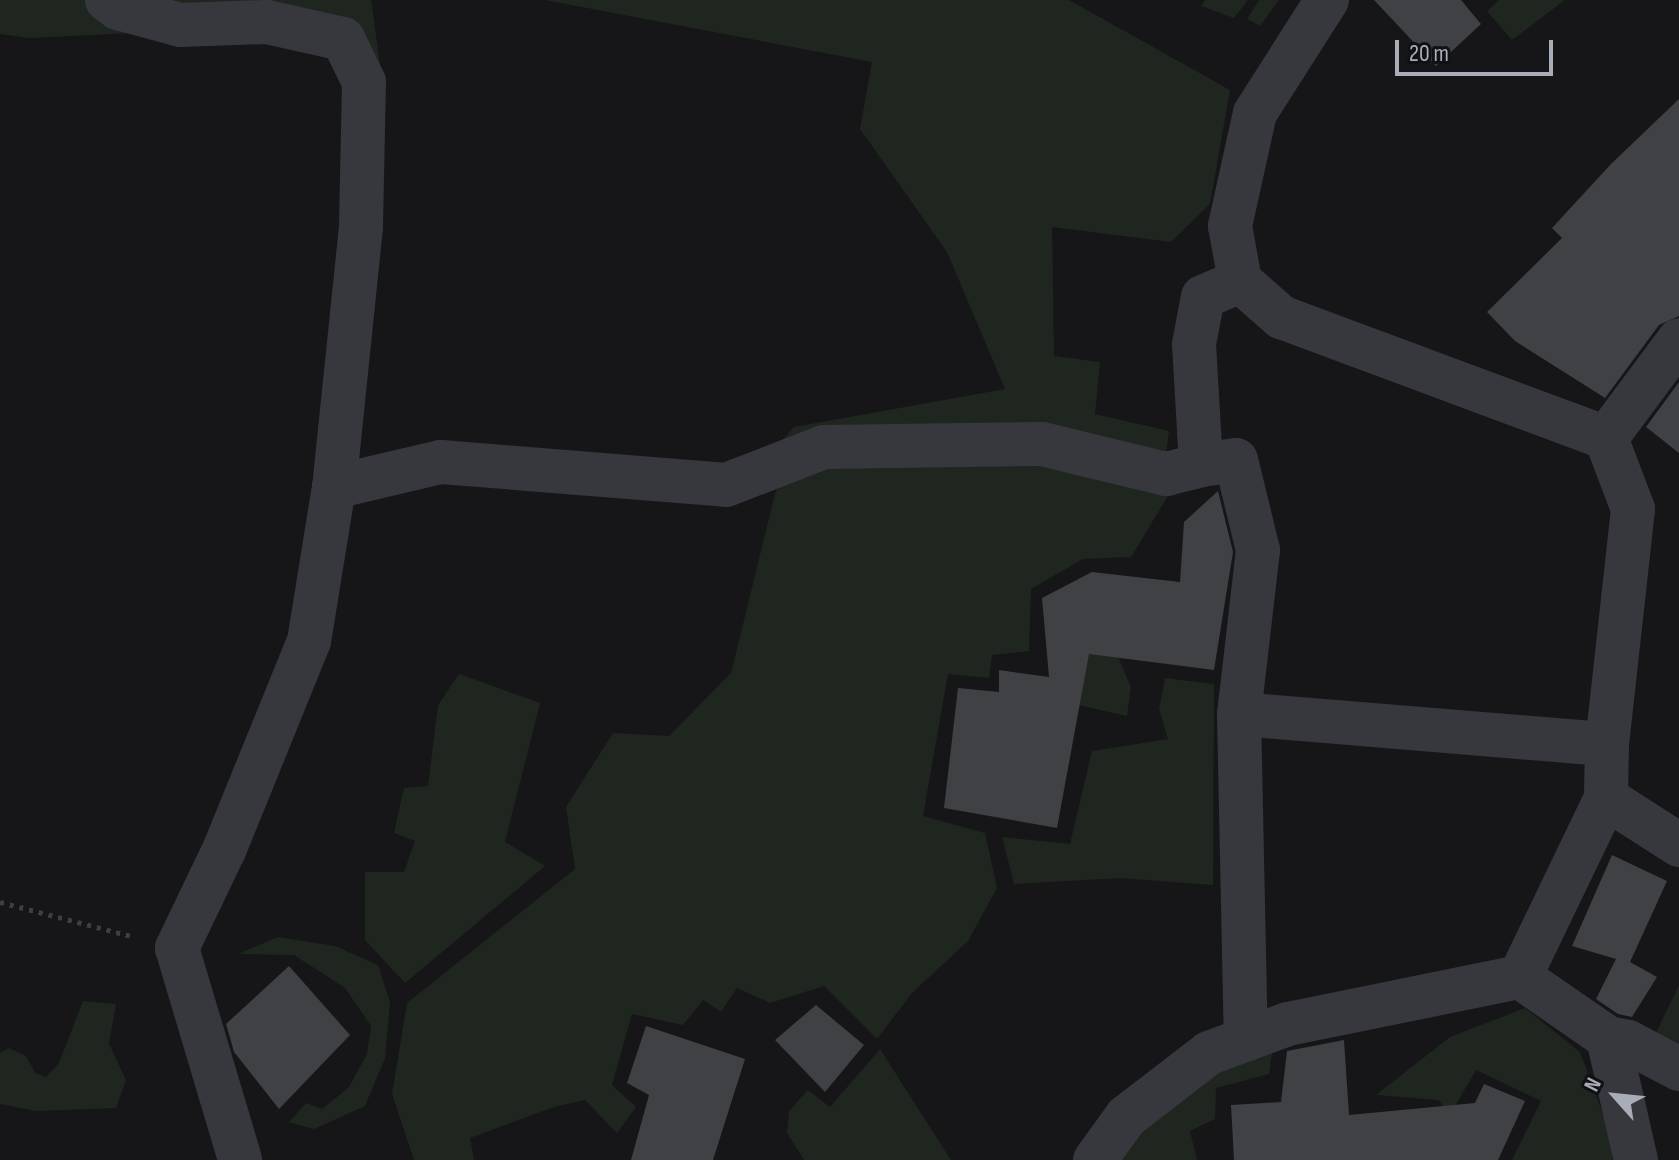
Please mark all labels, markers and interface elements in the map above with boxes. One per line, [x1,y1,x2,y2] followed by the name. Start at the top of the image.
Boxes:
[1399,24,1557,74] scale bar
[1409,39,1449,68] text: 20 m
[1575,1056,1655,1136] north arrow
[1578,1074,1608,1096] text: N

